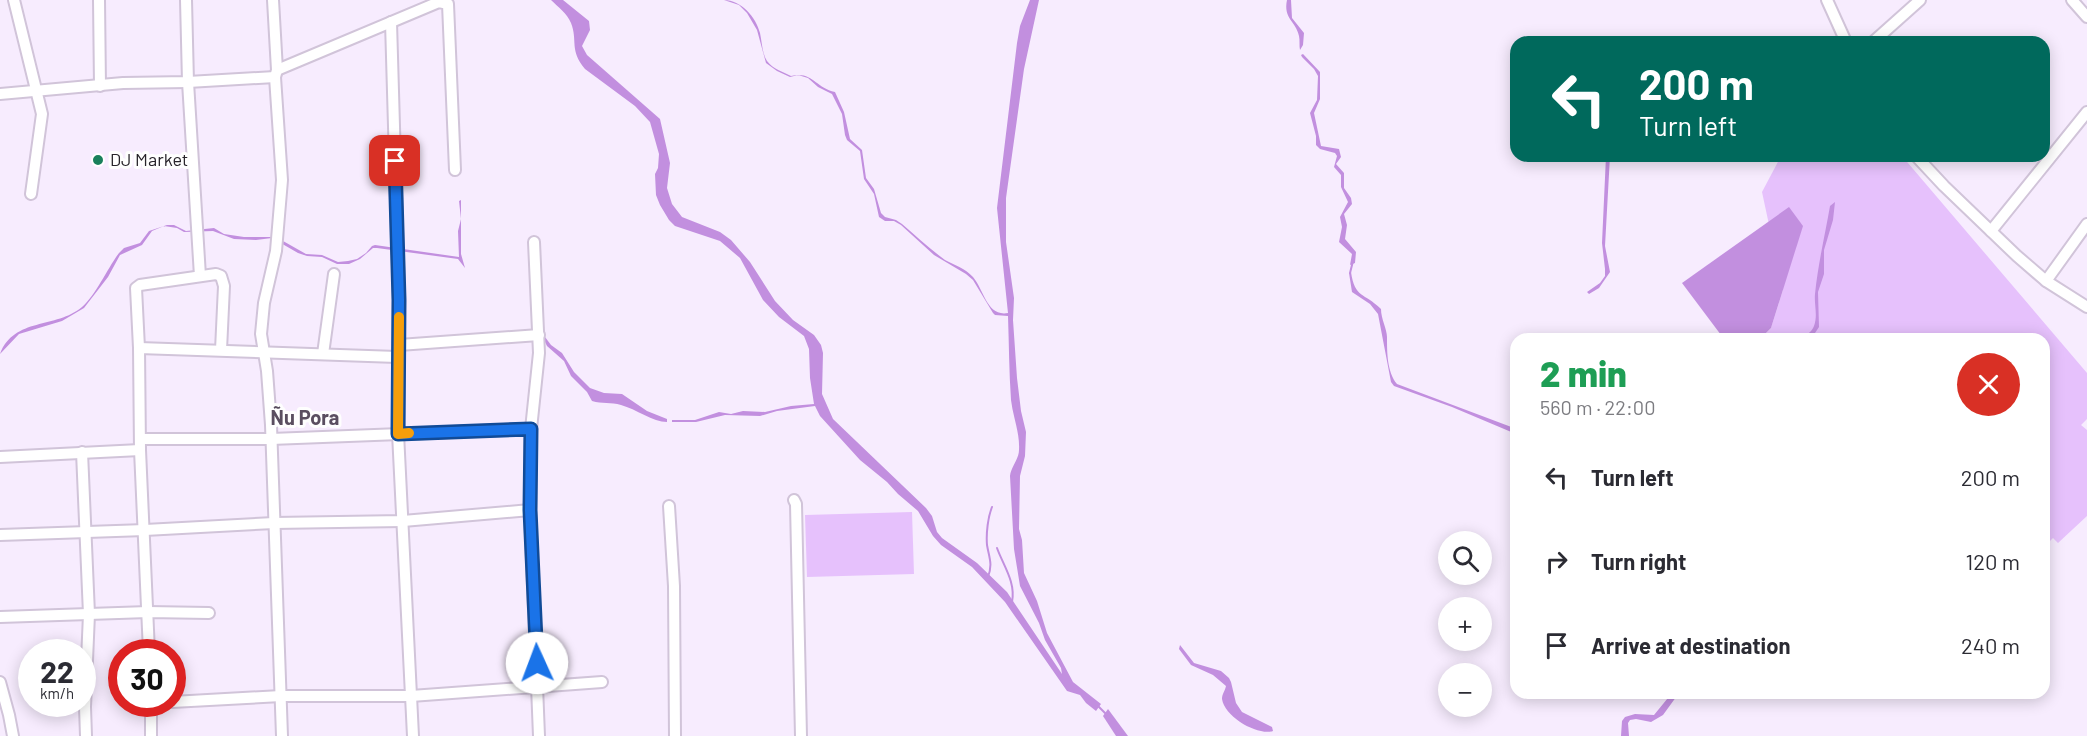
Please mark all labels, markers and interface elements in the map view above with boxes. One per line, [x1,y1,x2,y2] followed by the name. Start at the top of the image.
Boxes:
[1639,58,1754,108] text: 200 m
[1540,60,1618,138] icon: left
[1639,109,1737,141] text: Turn left
[369,135,420,186] pin
[378,144,411,177] icon: arrive
[110,148,188,170] place label: DJ Market
[91,153,105,167] marker: DJ Market
[1540,351,1627,394] text: 2 min
[1957,353,2020,416] button: close
[1540,395,1655,419] text: 560 m · 22:00
[271,405,339,429] district label: Ñu Pora
[1540,461,1573,494] icon: left
[1591,464,1674,490] text: Turn left
[1961,464,2020,490] text: 200 m
[1438,531,1492,717] map controls
[1438,531,1492,585] button: search
[1540,545,1573,578] icon: right
[1591,548,1686,574] text: Turn right
[1965,548,2020,574] text: 120 m
[1438,597,1492,651] button: +
[1540,629,1573,662] icon: arrive
[505,631,569,695] position arrow
[1591,632,1790,658] text: Arrive at destination
[1961,632,2020,658] text: 240 m
[108,639,186,717] speed limit sign: 30
[40,653,74,689] text: 22
[1438,663,1492,717] button: −
[40,684,74,702] text: km/h

